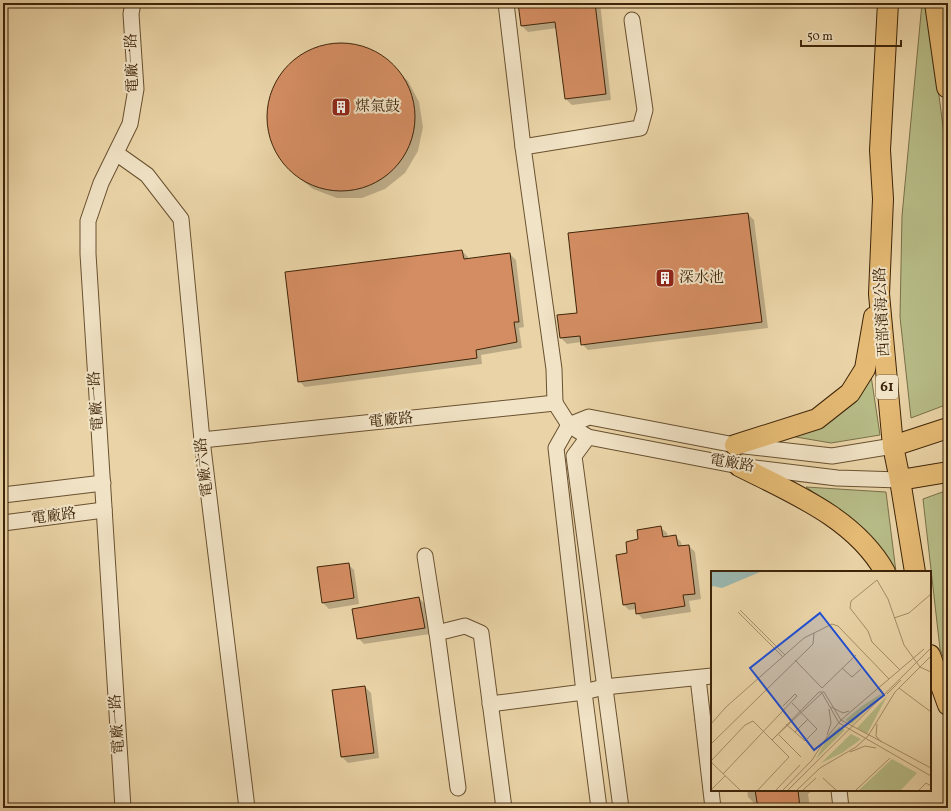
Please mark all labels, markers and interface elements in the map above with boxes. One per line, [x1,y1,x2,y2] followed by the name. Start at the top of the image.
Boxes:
[801,22,901,48] scale bar
[807,29,833,45] text: 50 m
[121,33,145,93] street label: 電廠一路
[330,96,352,118] building icon: 煤氣鼓
[355,97,400,118] place label: 煤氣鼓
[654,267,676,289] building icon: 深水池
[870,267,896,357] street label: 西部濱海公路
[679,268,724,289] place label: 深水池
[84,370,110,432] street label: 電廠一路
[876,375,898,399] road number: 61
[368,408,414,434] street label: 電廠路
[191,436,219,498] street label: 電廠六路
[708,450,756,478] street label: 電廠路
[30,504,78,530] street label: 電廠路
[711,571,931,791] inset map
[105,693,131,755] street label: 電廠一路

